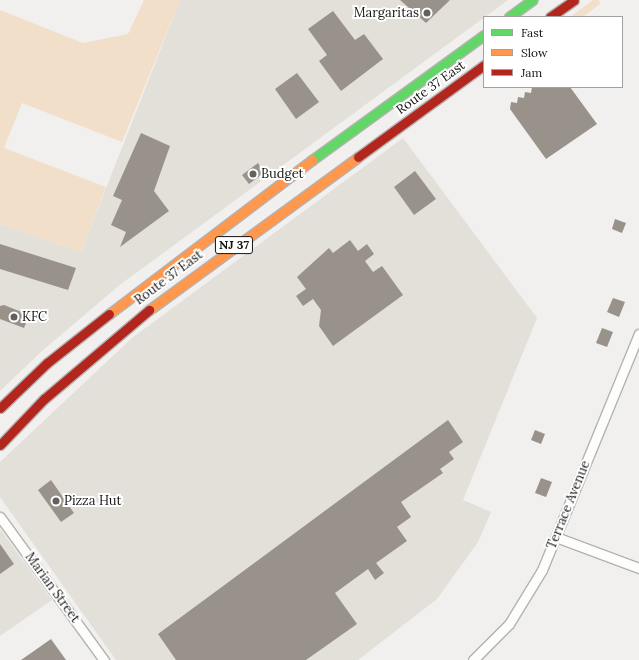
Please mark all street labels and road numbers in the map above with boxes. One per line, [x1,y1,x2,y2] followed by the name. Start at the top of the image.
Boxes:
[394,58,468,118] street label: Route 37 East
[214,235,254,255] road number: NJ 37
[132,247,206,309] street label: Route 37 East
[544,458,594,552] street label: Terrace Avenue
[21,550,83,626] street label: Marian Street

